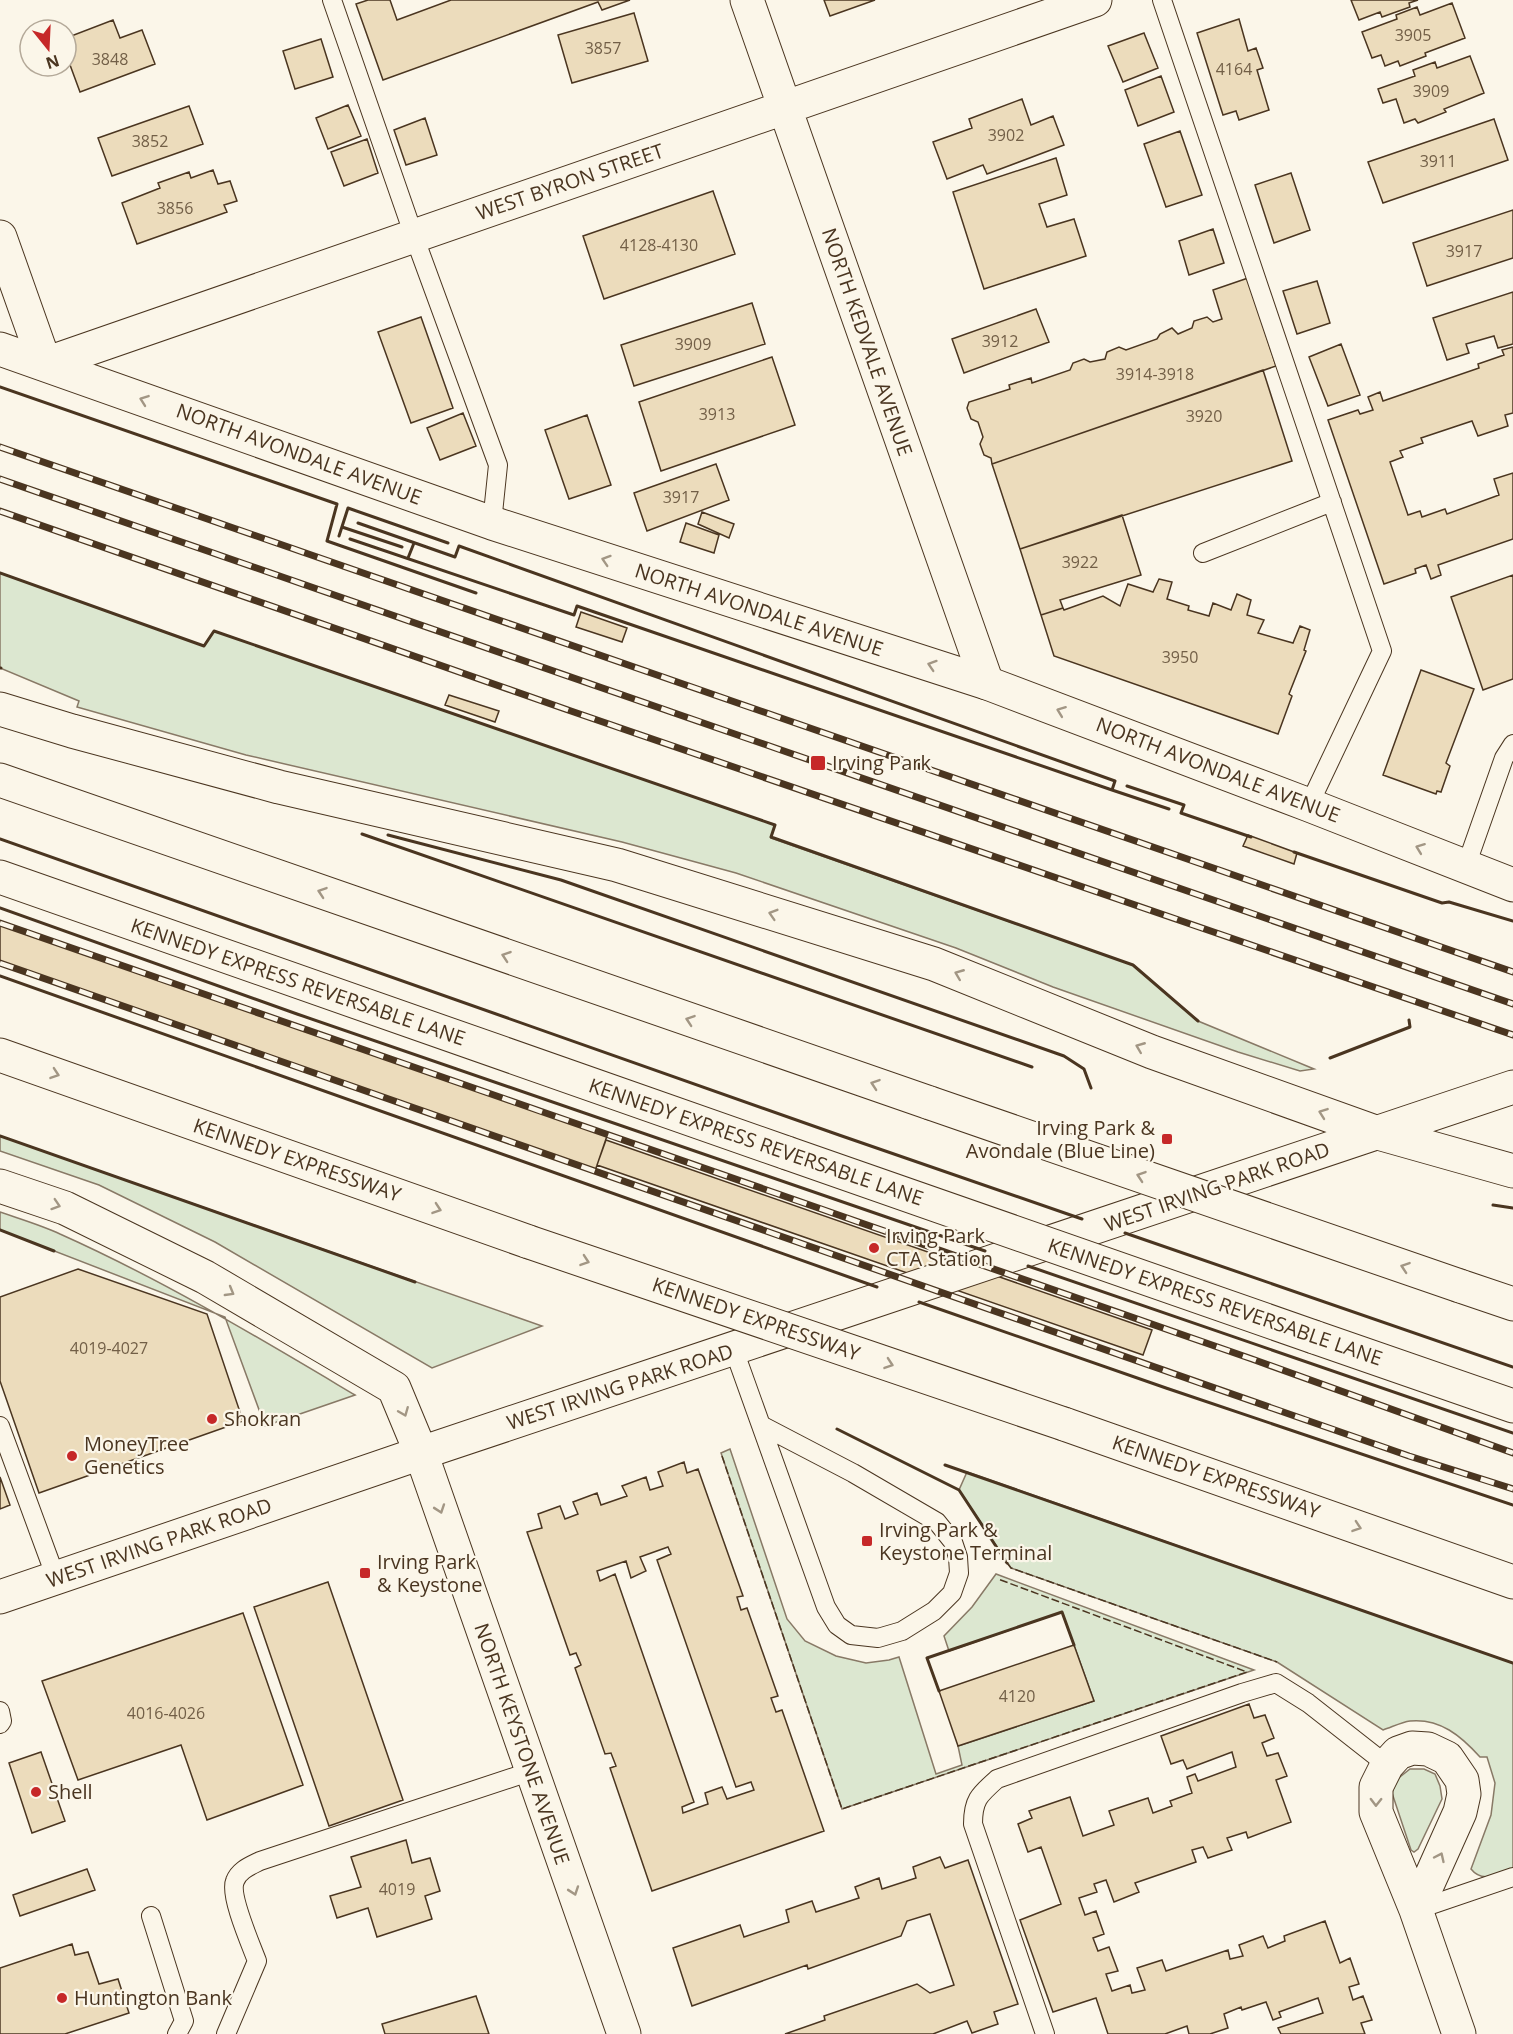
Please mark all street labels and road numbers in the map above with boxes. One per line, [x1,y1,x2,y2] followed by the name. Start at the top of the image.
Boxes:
[473,137,667,226] street label: WEST BYRON STREET
[816,224,919,459] street label: NORTH KEDVALE AVENUE
[173,396,426,511] street label: NORTH AVONDALE AVENUE
[632,557,887,662] street label: NORTH AVONDALE AVENUE
[1092,710,1344,829] street label: NORTH AVONDALE AVENUE
[127,911,469,1052] street label: KENNEDY EXPRESS REVERSABLE LANE
[585,1071,927,1212] street label: KENNEDY EXPRESS REVERSABLE LANE
[190,1111,405,1208] street label: KENNEDY EXPRESSWAY
[1101,1135,1333,1238] street label: WEST IRVING PARK ROAD
[1044,1231,1386,1372] street label: KENNEDY EXPRESS REVERSABLE LANE
[649,1270,864,1367] street label: KENNEDY EXPRESSWAY
[503,1337,736,1436] street label: WEST IRVING PARK ROAD
[1109,1428,1324,1525] street label: KENNEDY EXPRESSWAY
[43,1491,275,1594] street label: WEST IRVING PARK ROAD
[468,1619,577,1868] street label: NORTH KEYSTONE AVENUE

